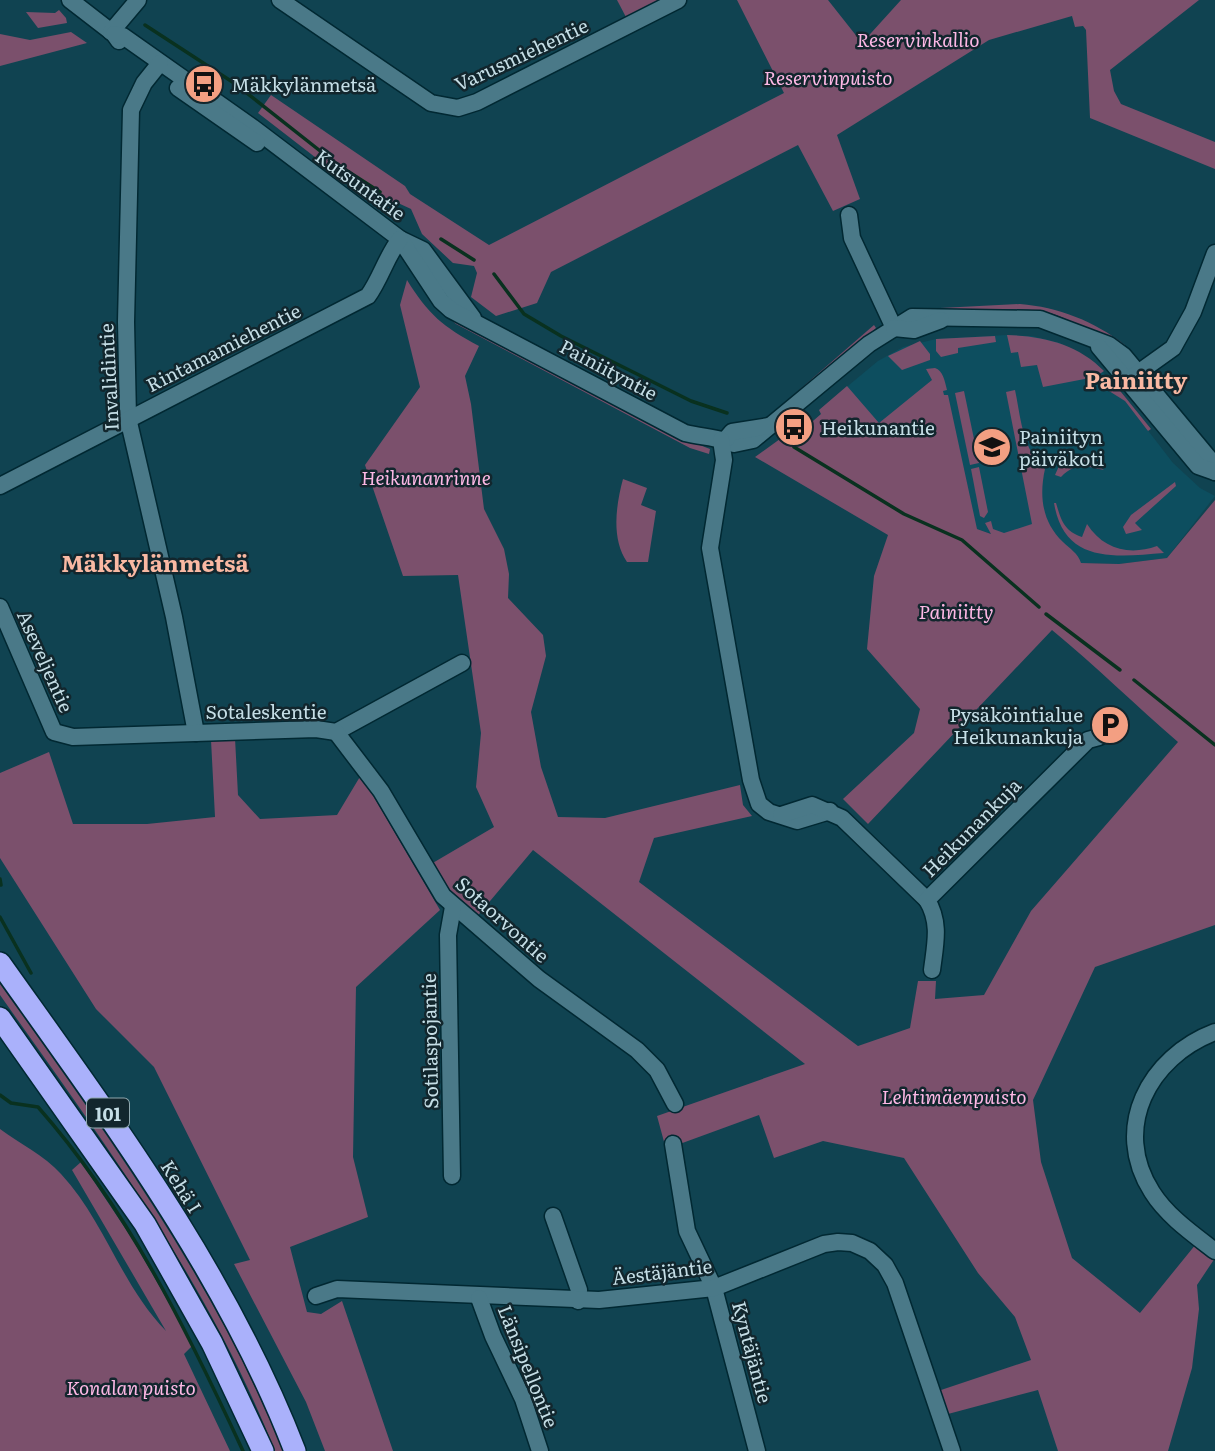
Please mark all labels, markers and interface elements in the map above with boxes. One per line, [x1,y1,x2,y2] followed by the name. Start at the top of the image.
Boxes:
[449,11,593,97] street label: Varusmiehentie
[857,25,979,53] park label: Reservinkallio
[183,63,225,105] bus stop icon: Mäkkylänmetsä
[763,63,893,91] park label: Reservinpuisto
[231,70,377,98] place label: Mäkkylänmetsä
[310,142,412,227] street label: Kutsuntatie
[141,296,305,398] street label: Rintamamiehentie
[91,323,125,431] street label: Invalidintie
[555,331,663,407] street label: Painiityntie
[1085,362,1187,396] district label: Painiitty
[773,406,815,448] bus stop icon: Heikunantie
[821,413,935,441] place label: Heikunantie
[1019,422,1104,472] place label: Painiityn päiväkoti
[971,426,1013,468] school or university icon: Painiityn päiväkoti
[361,463,491,491] park label: Heikunanrinne
[61,545,249,579] district label: Mäkkylänmetsä
[918,597,994,625] park label: Painiitty
[11,605,81,717] street label: Aseveljentie
[205,697,327,725] street label: Sotaleskentie
[949,700,1084,750] place label: Pysäköintialue Heikunankuja
[1089,704,1131,746] parking icon: Pysäköintialue Heikunankuja
[915,771,1027,883] street label: Heikunankuja
[450,869,556,969] street label: Sotaorvontie
[414,973,444,1109] street label: Sotilaspojantie
[882,1082,1027,1110] park label: Lehtimäenpuisto
[87,1098,129,1128] road number: 101
[155,1154,209,1218] street label: Kehä I
[610,1251,714,1291] street label: Äestäjäntie
[726,1298,780,1406] street label: Kyntäjäntie
[492,1300,566,1432] street label: Länsipellontie
[66,1373,196,1401] park label: Konalan puisto

